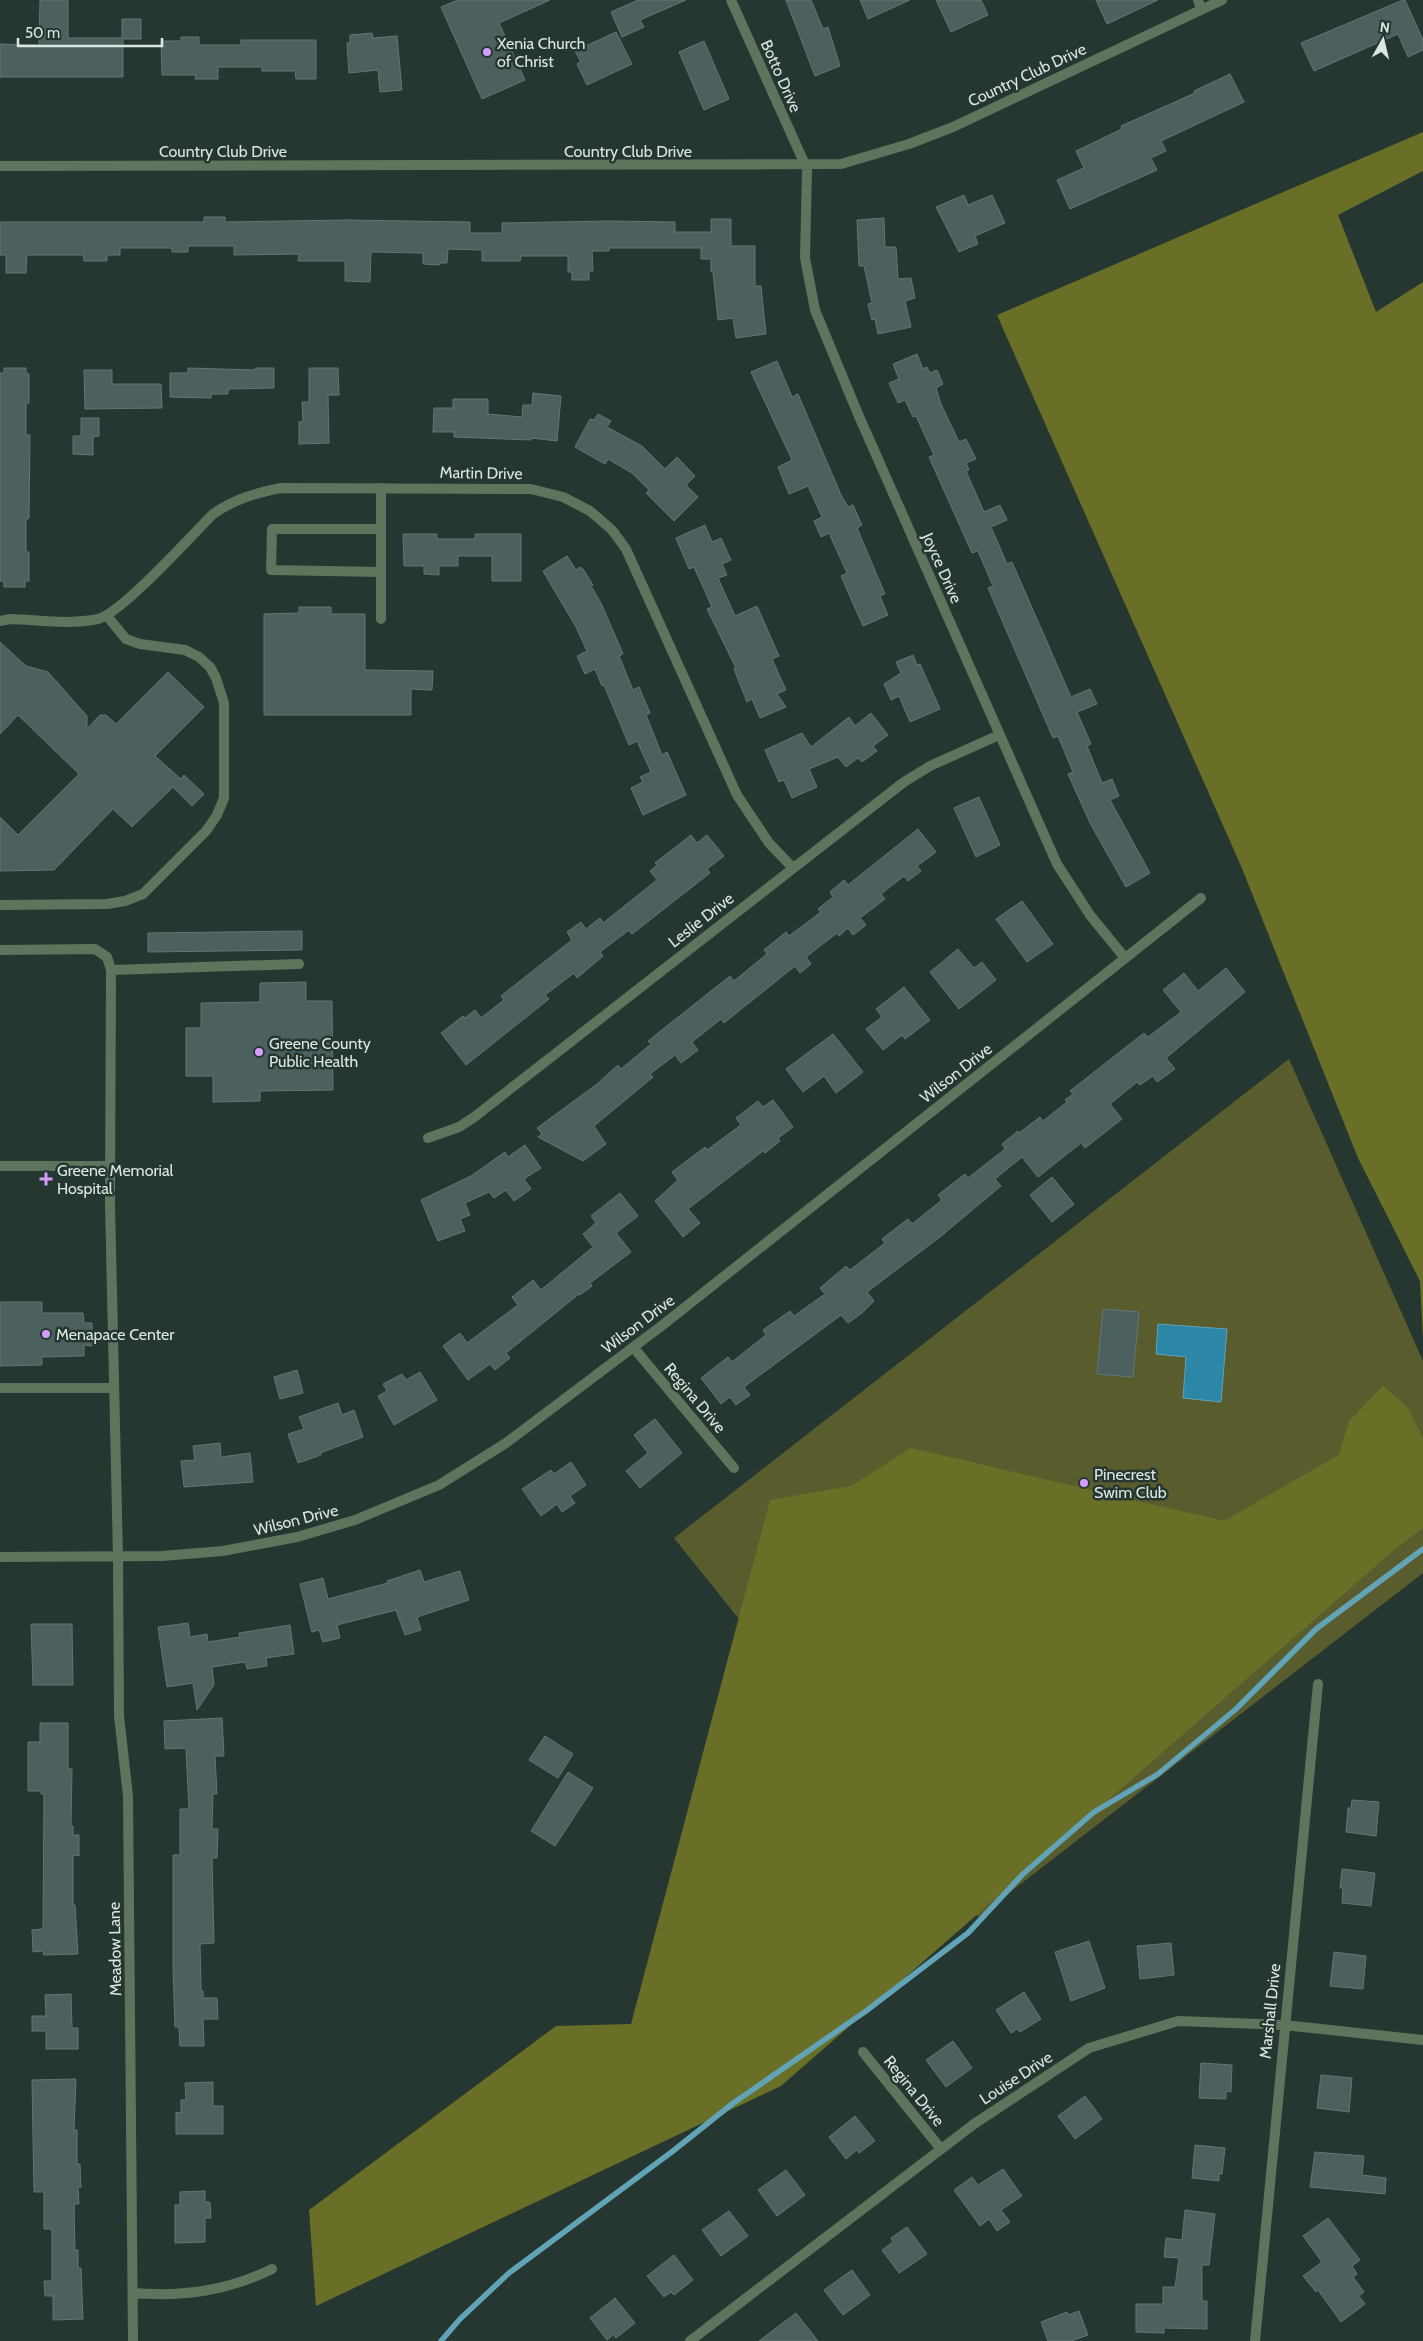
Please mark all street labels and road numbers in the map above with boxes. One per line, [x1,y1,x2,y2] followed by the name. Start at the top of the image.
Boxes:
[757,37,805,115] street label: Botto Drive
[965,39,1089,111] street label: Country Club Drive
[159,142,287,161] street label: Country Club Drive
[564,142,692,161] street label: Country Club Drive
[439,463,523,483] street label: Martin Drive
[918,529,966,606] street label: Joyce Drive
[665,889,737,951] street label: Leslie Drive
[916,1039,996,1107] street label: Wilson Drive
[598,1291,678,1357] street label: Wilson Drive
[660,1359,730,1437] street label: Regina Drive
[252,1500,340,1540] street label: Wilson Drive
[105,1902,125,1996] street label: Meadow Lane
[1256,1962,1284,2060] street label: Marshall Drive
[976,2047,1056,2109] street label: Louise Drive
[880,2052,948,2130] street label: Regina Drive

